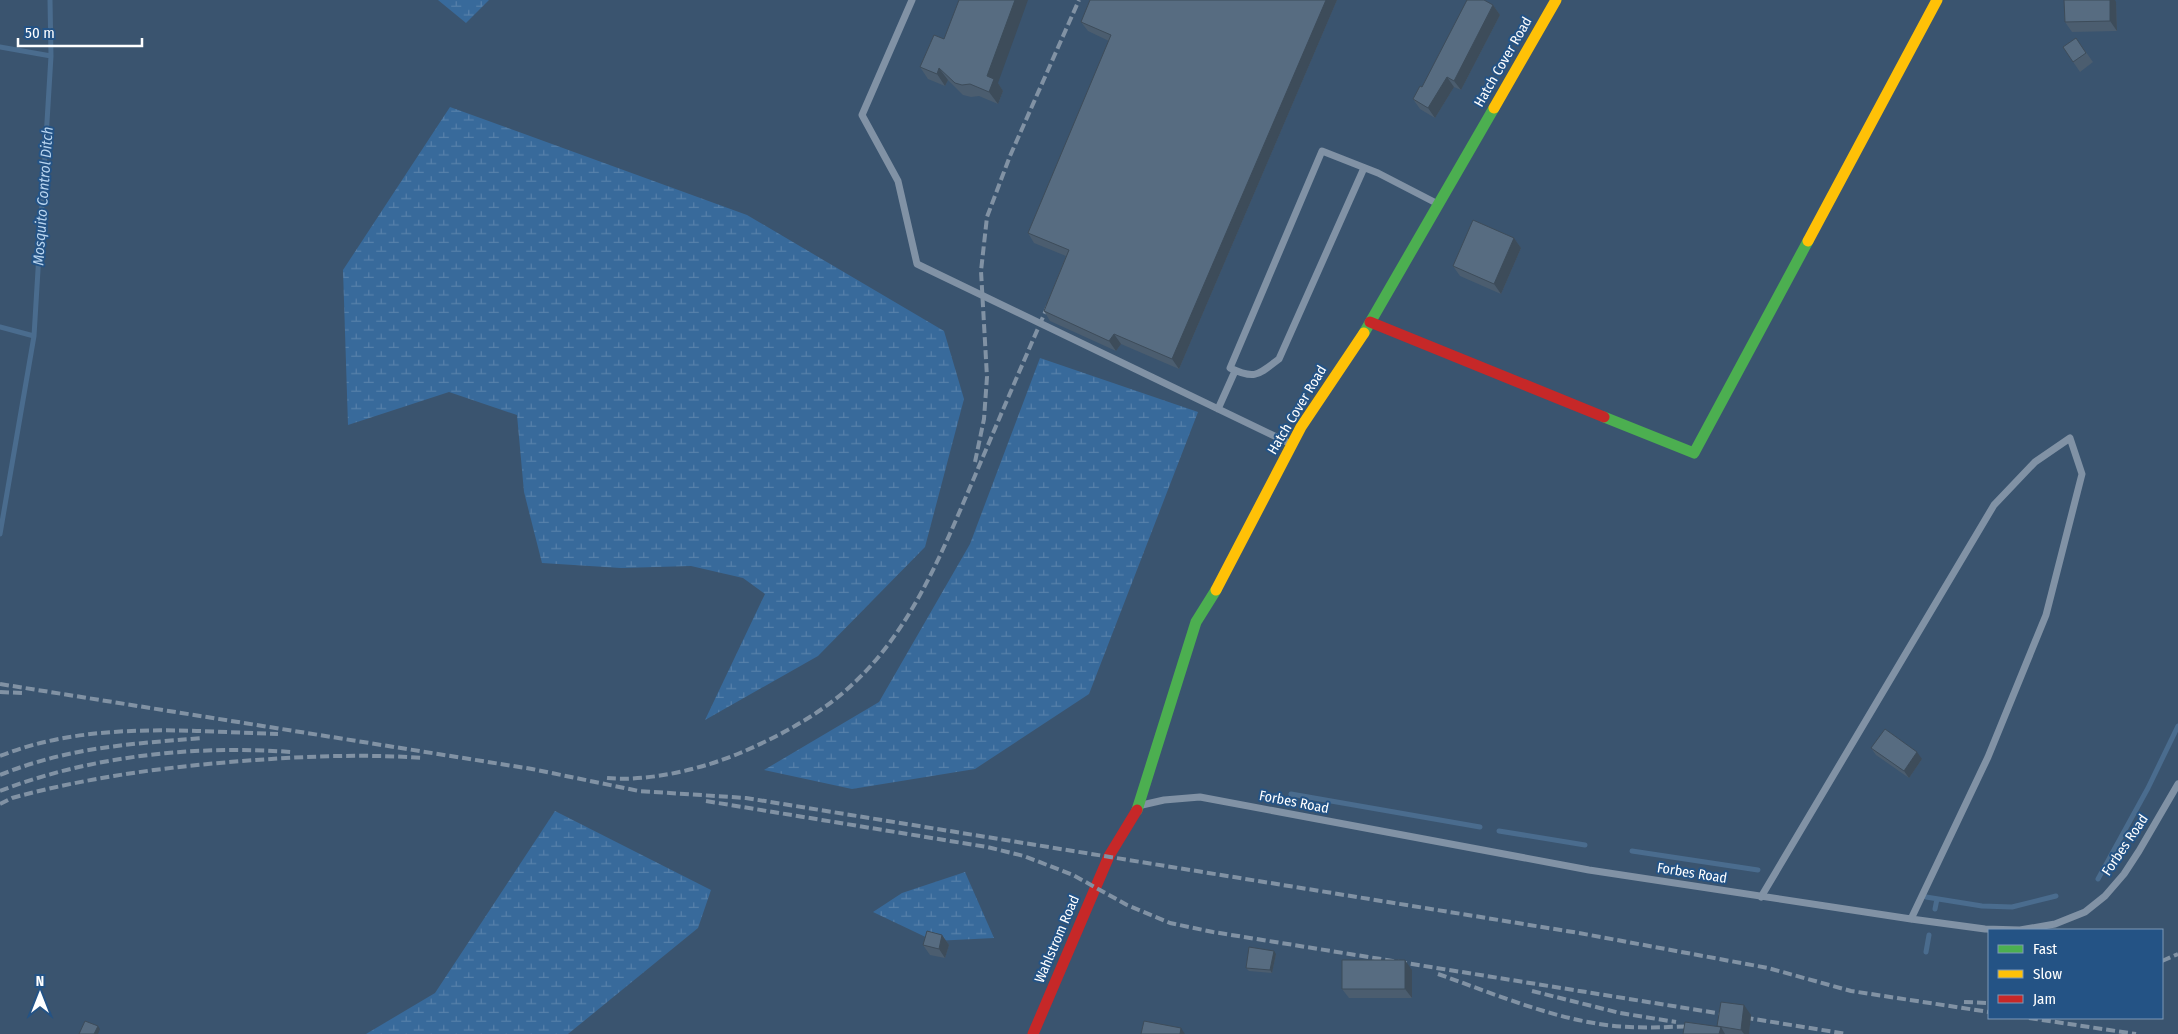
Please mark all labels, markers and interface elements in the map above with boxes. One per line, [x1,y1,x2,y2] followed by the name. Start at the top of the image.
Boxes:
[1470,14,1536,110] street label: Hatch Cover Road
[18,15,141,47] scale bar
[25,24,55,42] text: 50 m
[29,126,57,266] water label: Mosquito Control Ditch
[1264,362,1330,458] street label: Hatch Cover Road
[1258,787,1330,817] street label: Forbes Road
[2098,811,2152,879] street label: Forbes Road
[1656,859,1728,887] street label: Forbes Road
[1031,893,1083,985] street label: Wahlstrom Road
[1988,929,2163,1019] legend
[2033,940,2057,958] text: Fast
[2033,965,2062,983] text: Slow
[15,969,65,1019] north arrow
[36,973,44,990] text: N
[2033,990,2056,1008] text: Jam

